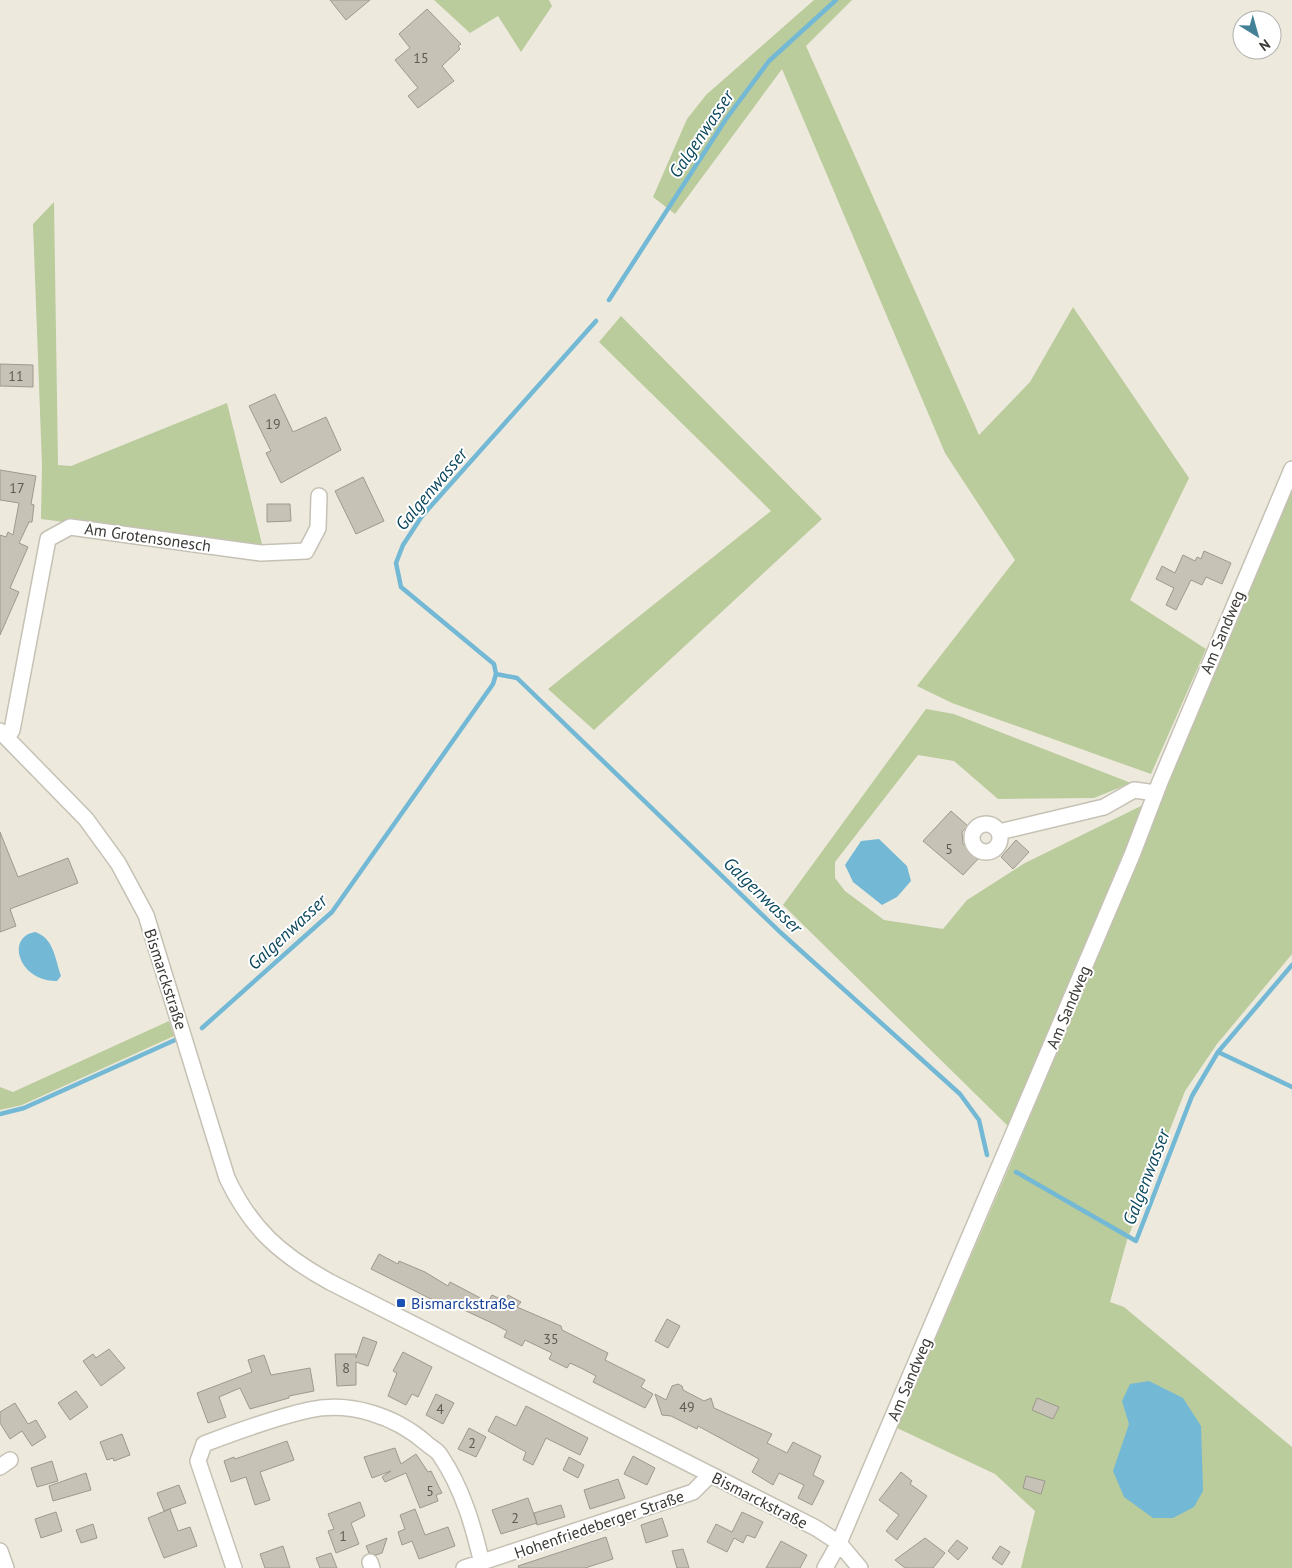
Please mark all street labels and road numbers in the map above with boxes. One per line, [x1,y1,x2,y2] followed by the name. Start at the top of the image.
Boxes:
[83,518,213,556] street label: Am Grotensonesch
[1195,587,1249,677] street label: Am Sandweg
[140,926,192,1032] street label: Bismarckstraße
[1041,962,1095,1052] street label: Am Sandweg
[882,1334,936,1424] street label: Am Sandweg
[709,1467,811,1533] street label: Bismarckstraße
[511,1486,687,1562] street label: Hohenfriedeberger Straße

